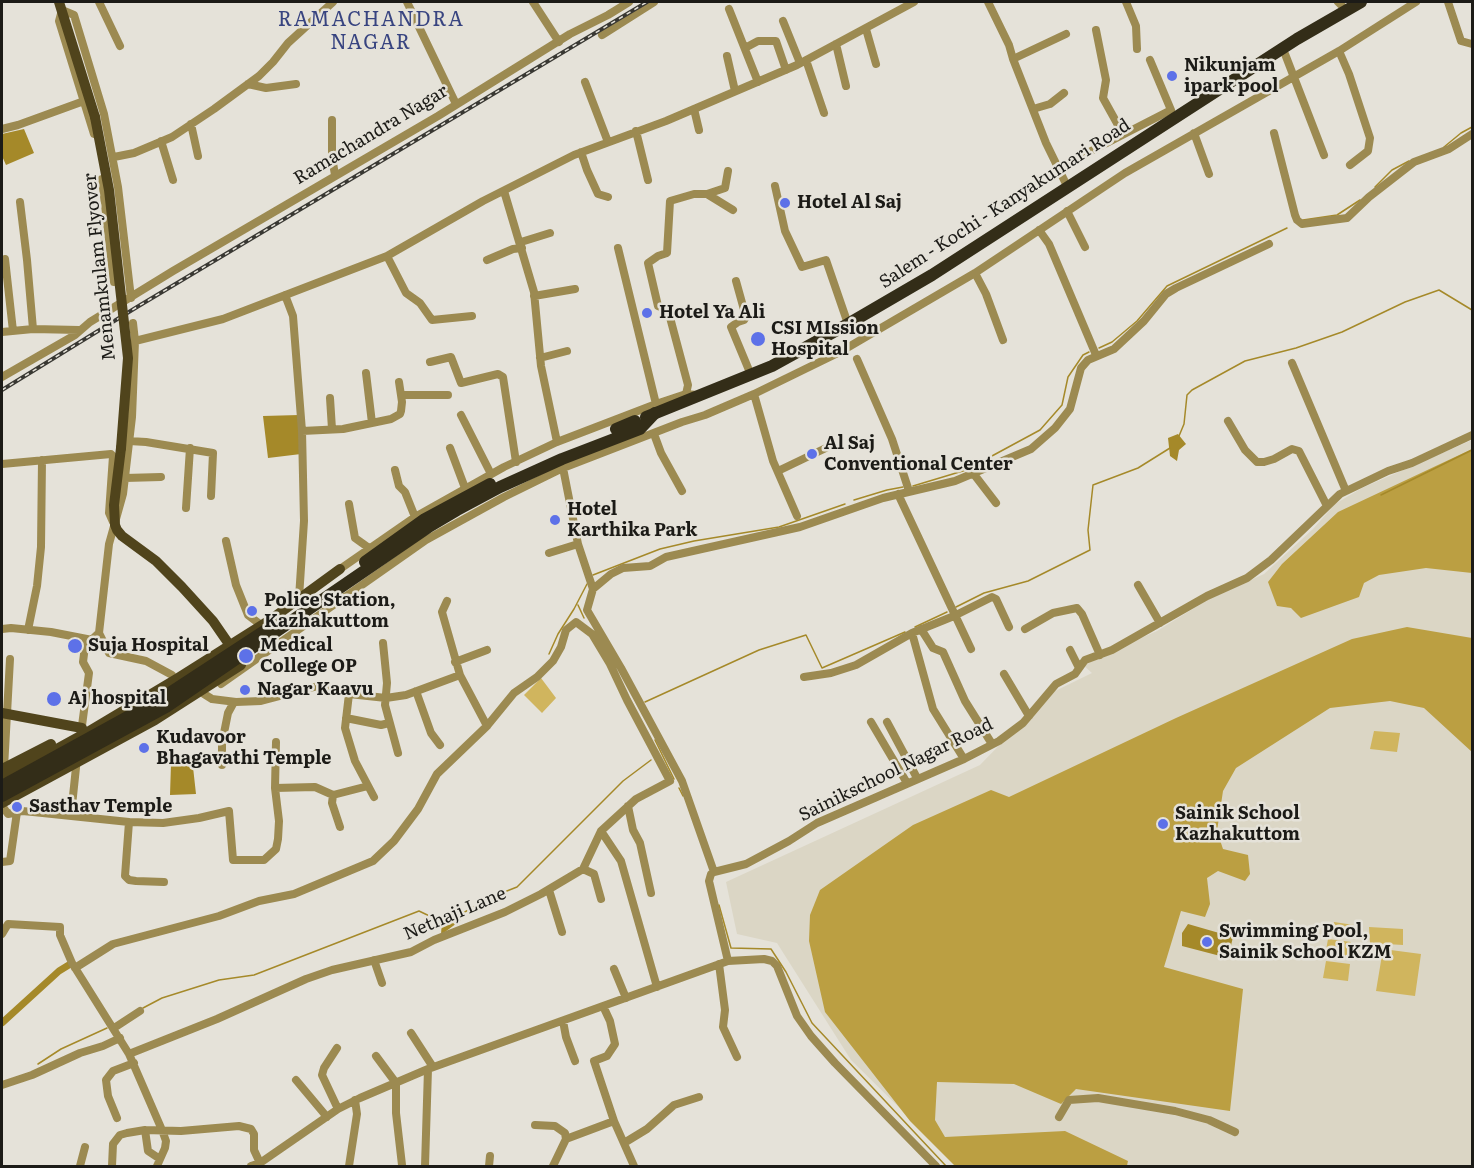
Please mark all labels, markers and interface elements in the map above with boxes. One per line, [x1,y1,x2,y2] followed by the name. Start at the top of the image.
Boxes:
[278,8,464,55] district label: RAMACHANDRA NAGAR
[1184,55,1279,98] place label: Nikunjam ipark pool
[1165,69,1179,83] marker: Nikunjam ipark pool
[290,80,452,190] street label: Ramachandra Nagar
[875,115,1135,293] street label: Salem - Kochi - Kanyakumari Road
[79,172,121,362] street label: Menamkulam Flyover
[797,192,902,214] place label: Hotel Al Saj
[778,196,792,210] marker: Hotel Al Saj
[659,302,765,324] place label: Hotel Ya Ali
[640,306,654,320] marker: Hotel Ya Ali
[771,318,879,360] place label: CSI MIssion Hospital
[749,330,767,348] marker: CSI MIssion Hospital
[824,433,1013,476] place label: Al Saj Conventional Center
[805,447,819,461] marker: Al Saj Conventional Center
[567,499,697,542] place label: Hotel Karthika Park
[548,513,562,527] marker: Hotel Karthika Park
[264,590,396,632] place label: Police Station, Kazhakuttom
[245,604,259,618] marker: Police Station, Kazhakuttom
[88,635,209,657] place label: Suja Hospital
[260,635,357,678] place label: Medical College OP
[66,637,84,655] marker: Suja Hospital
[237,647,255,665] marker: Medical College OP
[257,679,374,701] place label: Nagar Kaavu
[238,683,252,697] marker: Nagar Kaavu
[68,688,166,710] place label: Aj hospital
[45,690,63,708] marker: Aj hospital
[795,714,997,826] street label: Sainikschool Nagar Road
[156,727,332,770] place label: Kudavoor Bhagavathi Temple
[137,741,151,755] marker: Kudavoor Bhagavathi Temple
[29,796,172,818] place label: Sasthav Temple
[10,800,24,814] marker: Sasthav Temple
[1175,803,1300,846] place label: Sainik School Kazhakuttom
[1156,817,1170,831] marker: Sainik School Kazhakuttom
[401,883,509,945] street label: Nethaji Lane
[1219,921,1391,964] place label: Swimming Pool, Sainik School KZM
[1200,935,1214,949] marker: Swimming Pool, Sainik School KZM

